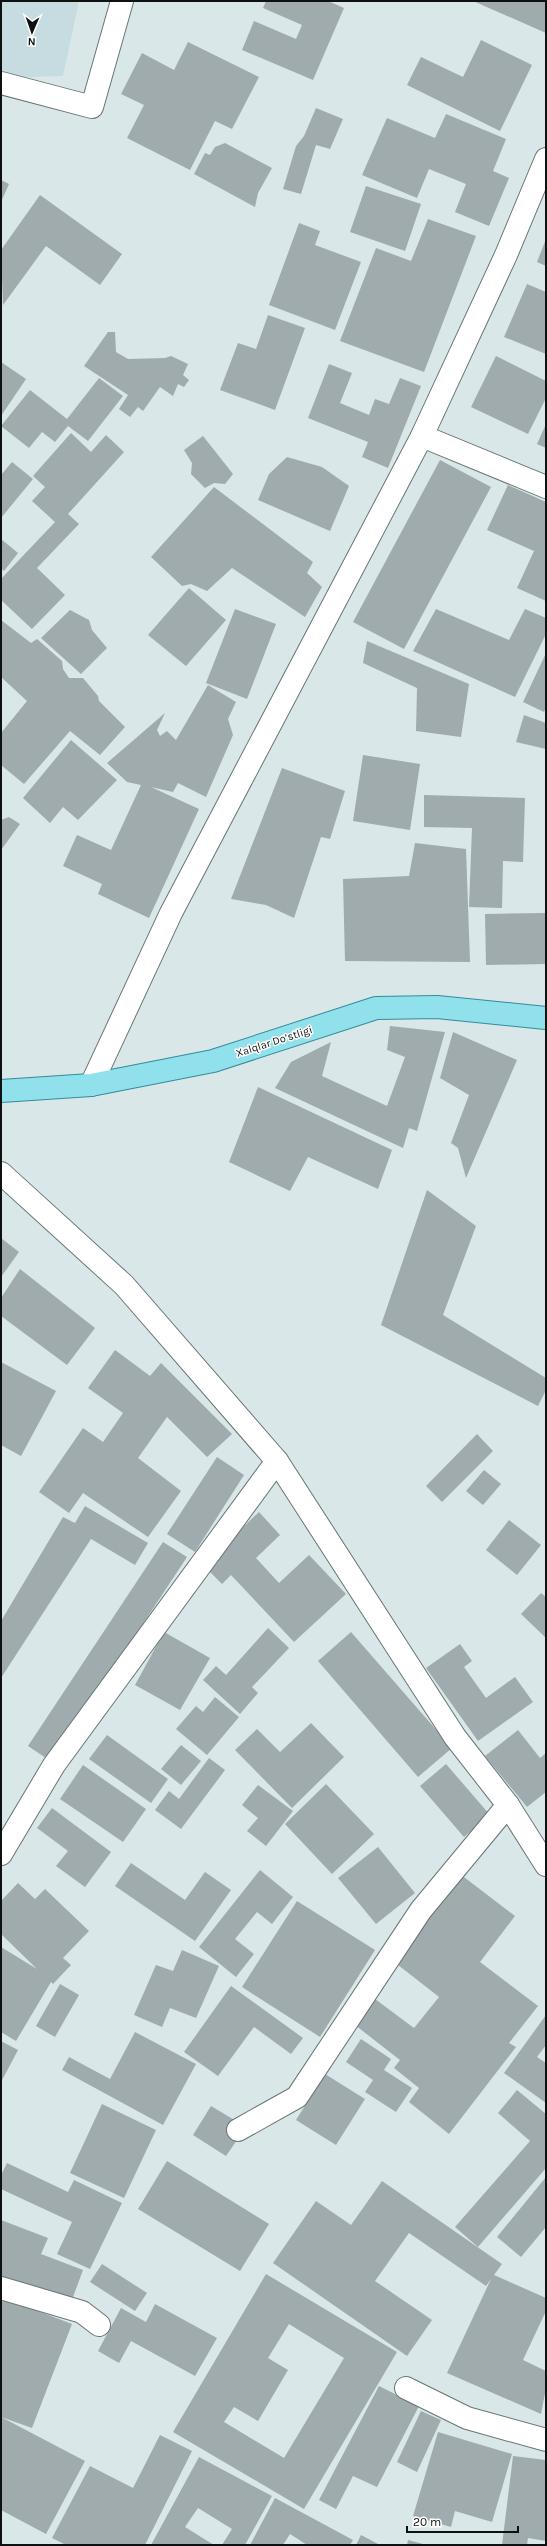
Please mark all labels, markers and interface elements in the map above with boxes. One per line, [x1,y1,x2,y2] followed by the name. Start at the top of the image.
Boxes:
[12,12,52,52] north arrow
[27,35,36,48] text: N
[234,1023,314,1060] street label: Xalqlar Do’stligi
[407,2508,518,2534] scale bar
[413,2515,441,2529] text: 20 m

